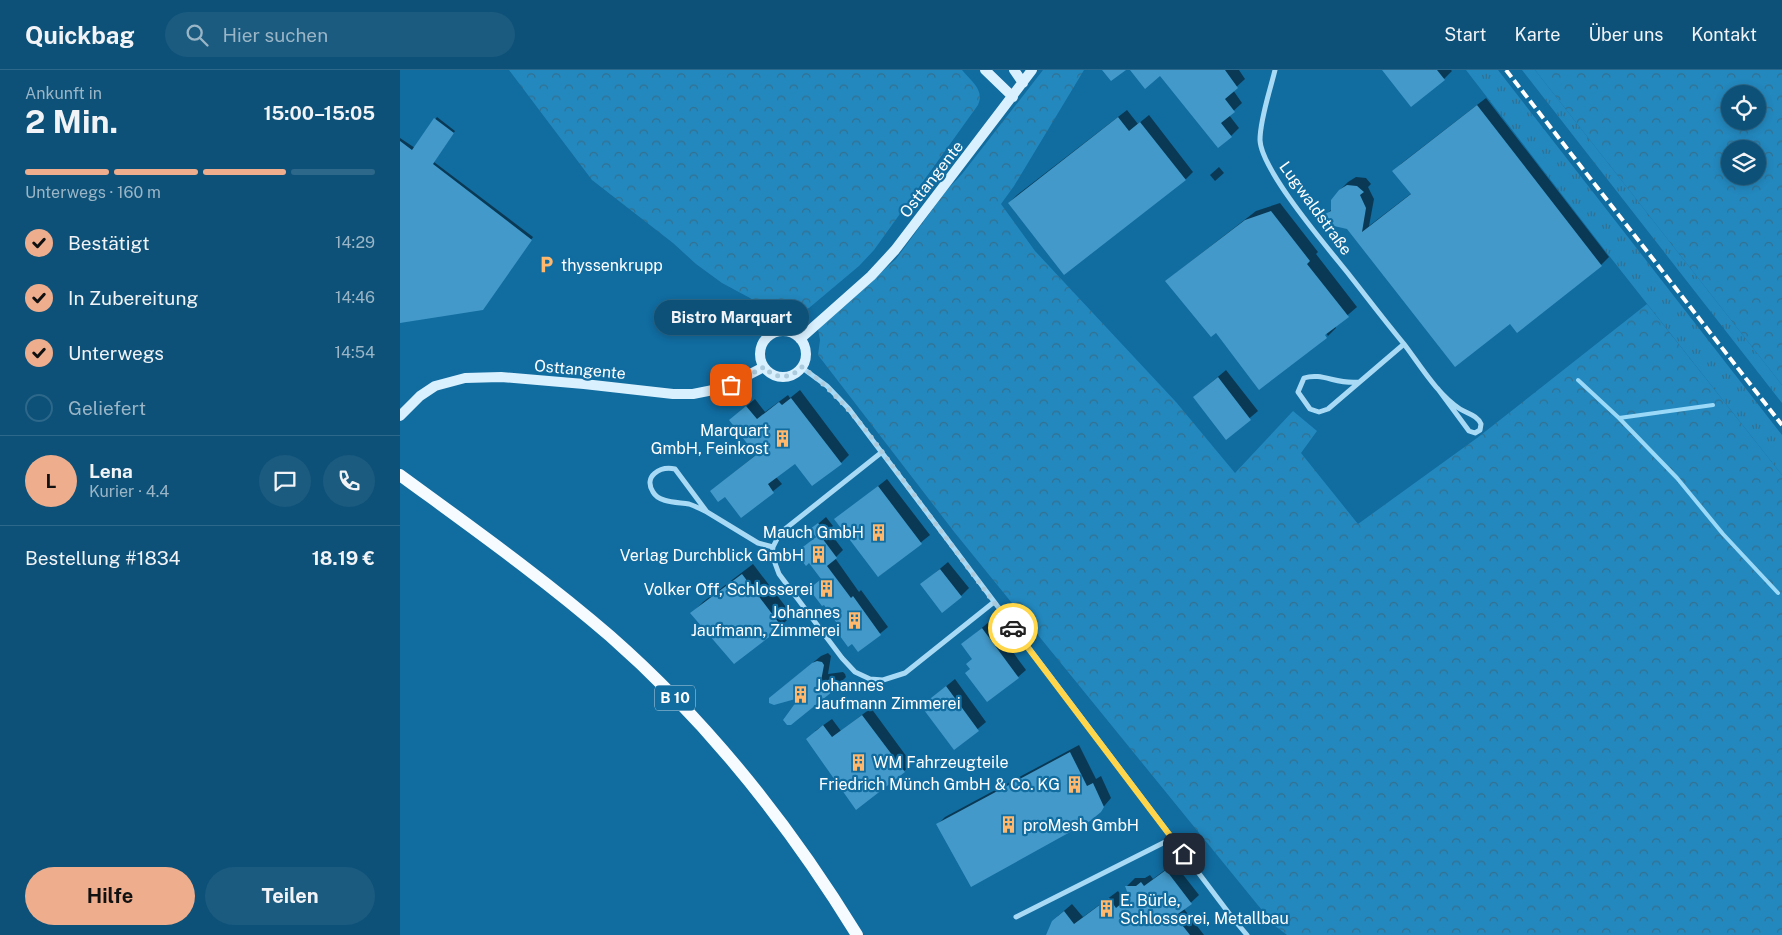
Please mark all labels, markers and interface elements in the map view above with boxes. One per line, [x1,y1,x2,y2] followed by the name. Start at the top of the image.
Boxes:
[165,12,515,57] search box
[25,21,135,49] text: Quickbag
[183,21,211,49] icon: search
[223,24,328,46] text: Hier suchen
[1444,24,1487,45] text: Start
[1515,24,1560,45] text: Karte
[1588,24,1663,45] text: Über uns
[1691,24,1757,45] text: Kontakt
[25,84,102,103] text: Ankunft in
[1721,85,1766,185] map controls
[1721,85,1766,130] button: locate
[263,102,375,124] text: 15:00–15:05
[25,103,118,140] text: 2 Min.
[896,137,967,221] street label: Osttangente
[1721,140,1766,185] button: layers
[1275,158,1356,259] street label: Lugwaldstraße
[25,183,161,202] text: Unterwegs · 160 m
[25,229,53,257] icon: check
[68,232,150,254] text: Bestätigt
[335,233,375,252] text: 14:29
[537,255,557,275] parking icon: thyssenkrupp
[561,256,663,275] place label: thyssenkrupp
[25,284,53,312] icon: check
[68,287,198,309] text: In Zubereitung
[335,288,375,307] text: 14:46
[654,300,808,335] callout: Bistro Marquart
[671,308,792,327] text: Bistro Marquart
[25,339,53,367] icon: check
[68,342,164,364] text: Unterwegs
[335,343,375,362] text: 14:54
[533,356,627,383] street label: Osttangente
[710,364,752,406] pin
[717,371,745,399] icon: bag
[68,397,146,419] text: Geliefert
[651,421,769,458] place label: Marquart GmbH, Feinkost
[773,429,793,449] building icon: Marquart GmbH, Feinkost
[259,455,311,507] button: chat
[323,455,375,507] button: phone
[89,460,133,482] text: Lena
[46,470,56,492] text: L
[89,482,169,501] text: Kurier · 4.4
[868,522,888,542] building icon: Mauch GmbH
[763,523,864,542] place label: Mauch GmbH
[808,545,828,565] building icon: Verlag Durchblick GmbH
[620,546,804,565] place label: Verlag Durchblick GmbH
[25,547,181,569] text: Bestellung #1834
[312,547,375,569] text: 18.19 €
[817,579,837,599] building icon: Volker Off, Schlosserei
[644,580,813,599] place label: Volker Off, Schlosserei
[691,603,840,640] place label: Johannes Jaufmann, Zimmerei
[988,603,1038,653] courier
[844,611,864,631] building icon: Johannes Jaufmann, Zimmerei
[999,614,1027,642] icon: car
[815,676,961,713] place label: Johannes Jaufmann Zimmerei
[791,684,811,704] building icon: Johannes Jaufmann Zimmerei
[655,686,695,710] road number: B 10
[849,752,869,772] building icon: WM Fahrzeugteile
[873,753,1009,772] place label: WM Fahrzeugteile
[1064,774,1084,794] building icon: Friedrich Münch GmbH & Co. KG
[819,775,1060,794] place label: Friedrich Münch GmbH & Co. KG
[999,815,1019,835] building icon: proMesh GmbH
[1023,816,1139,835] place label: proMesh GmbH
[1163,833,1205,875] pin
[1170,840,1198,868] icon: home
[25,867,195,925] button: Hilfe
[205,867,375,925] button: Teilen
[1120,891,1289,928] place label: E. Bürle, Schlosserei, Metallbau
[1096,899,1116,919] building icon: E. Bürle, Schlosserei, Metallbau

